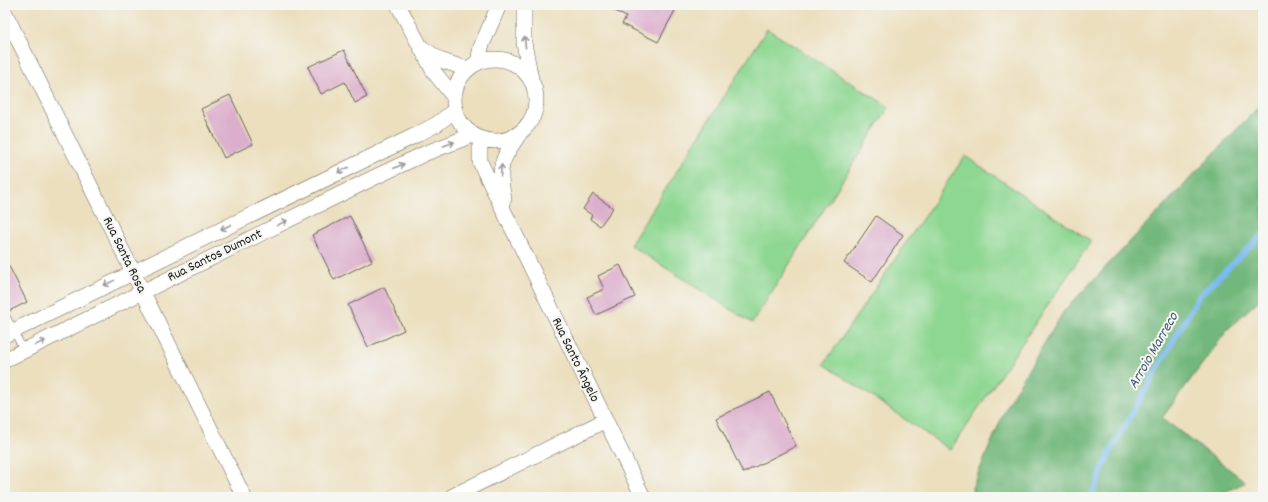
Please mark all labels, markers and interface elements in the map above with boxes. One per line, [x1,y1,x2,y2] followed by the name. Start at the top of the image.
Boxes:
[521,36,528,49] one-way arrow
[443,139,455,147] one-way arrow
[392,162,404,169] one-way arrow
[498,163,505,176] one-way arrow
[337,167,349,174] one-way arrow
[97,214,151,297] street label: Rua Santa Rosa
[276,219,288,226] one-way arrow
[164,224,266,288] street label: Rua Santos Dumont
[220,224,232,231] one-way arrow
[103,280,115,288] one-way arrow
[1123,308,1185,393] water label: Arroio Marreco
[546,314,604,406] street label: Rua Santo Ângelo
[34,338,46,346] one-way arrow

